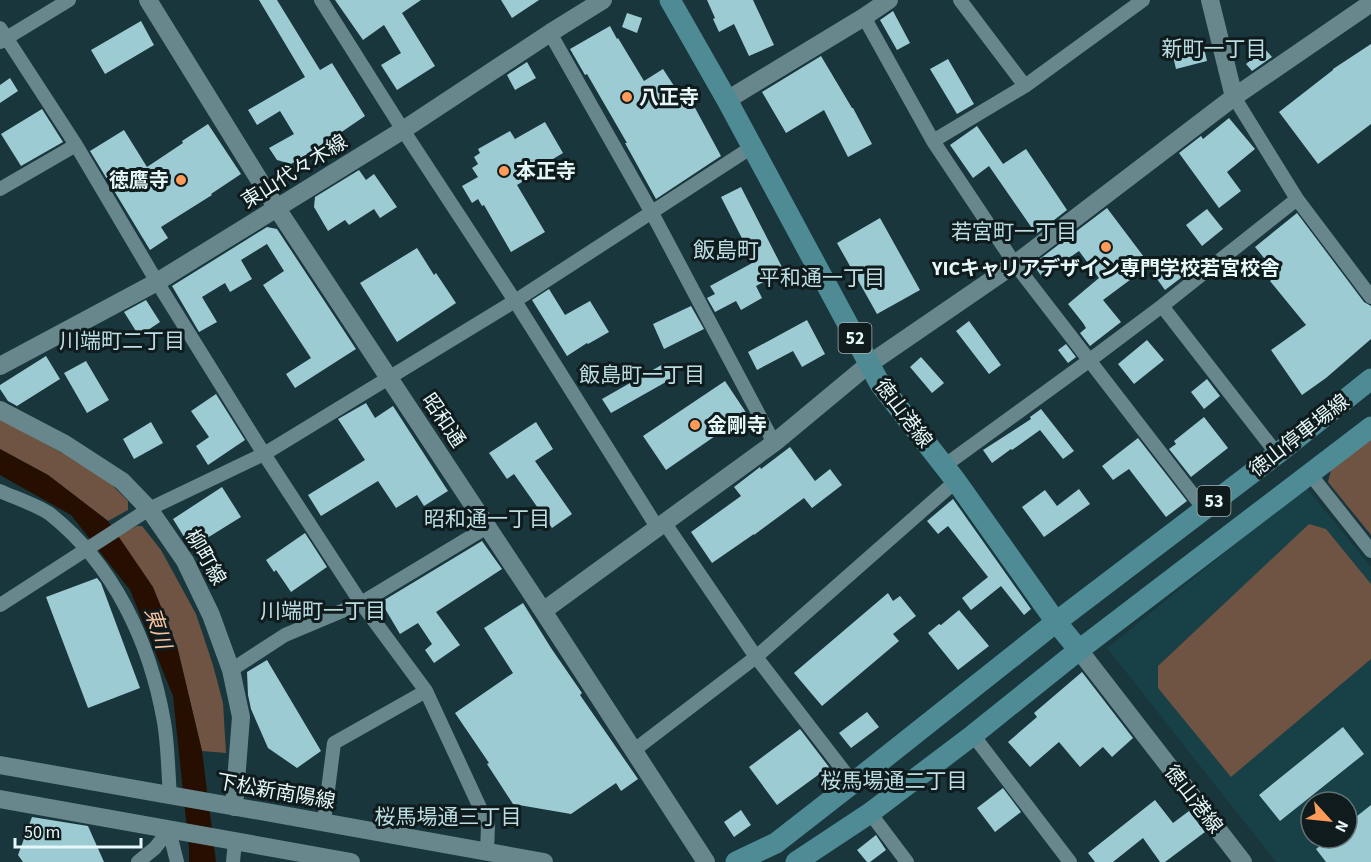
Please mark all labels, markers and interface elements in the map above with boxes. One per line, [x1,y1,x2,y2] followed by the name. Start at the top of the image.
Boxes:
[1162,34,1267,64] district label: 新町一丁目
[639,84,699,112] place label: 八正寺
[620,90,634,104] marker: 八正寺
[236,128,353,216] street label: 東山代々木線
[516,158,576,186] place label: 本正寺
[497,164,511,178] marker: 本正寺
[109,167,169,195] place label: 徳鷹寺
[174,173,188,187] marker: 徳鷹寺
[951,217,1077,247] district label: 若宮町一丁目
[693,235,759,267] district label: 飯島町
[1099,240,1113,254] marker: YICキャリアデザイン専門学校若宮校舎
[931,255,1280,283] place label: YICキャリアデザイン専門学校若宮校舎
[759,263,885,293] district label: 平和通一丁目
[838,323,872,353] road number: 52
[59,326,185,356] district label: 川端町二丁目
[579,360,705,390] district label: 飯島町一丁目
[868,373,938,454] street label: 徳山港線
[415,388,472,453] street label: 昭和通
[1244,388,1356,484] street label: 徳山停車場線
[707,412,767,440] place label: 金剛寺
[688,418,702,432] marker: 金剛寺
[1198,486,1230,516] road number: 53
[424,504,550,534] district label: 昭和通一丁目
[178,525,232,590] street label: 柳町線
[260,596,386,626] district label: 川端町一丁目
[137,603,179,655] water label: 東川
[1158,759,1229,840] street label: 徳山港線
[821,766,968,796] district label: 桜馬場通二丁目
[214,768,337,816] street label: 下松新南陽線
[1299,790,1359,850] north arrow
[375,802,522,832] district label: 桜馬場通三丁目
[15,811,141,849] scale bar
[1329,817,1354,836] text: N
[24,820,60,845] text: 50 m

